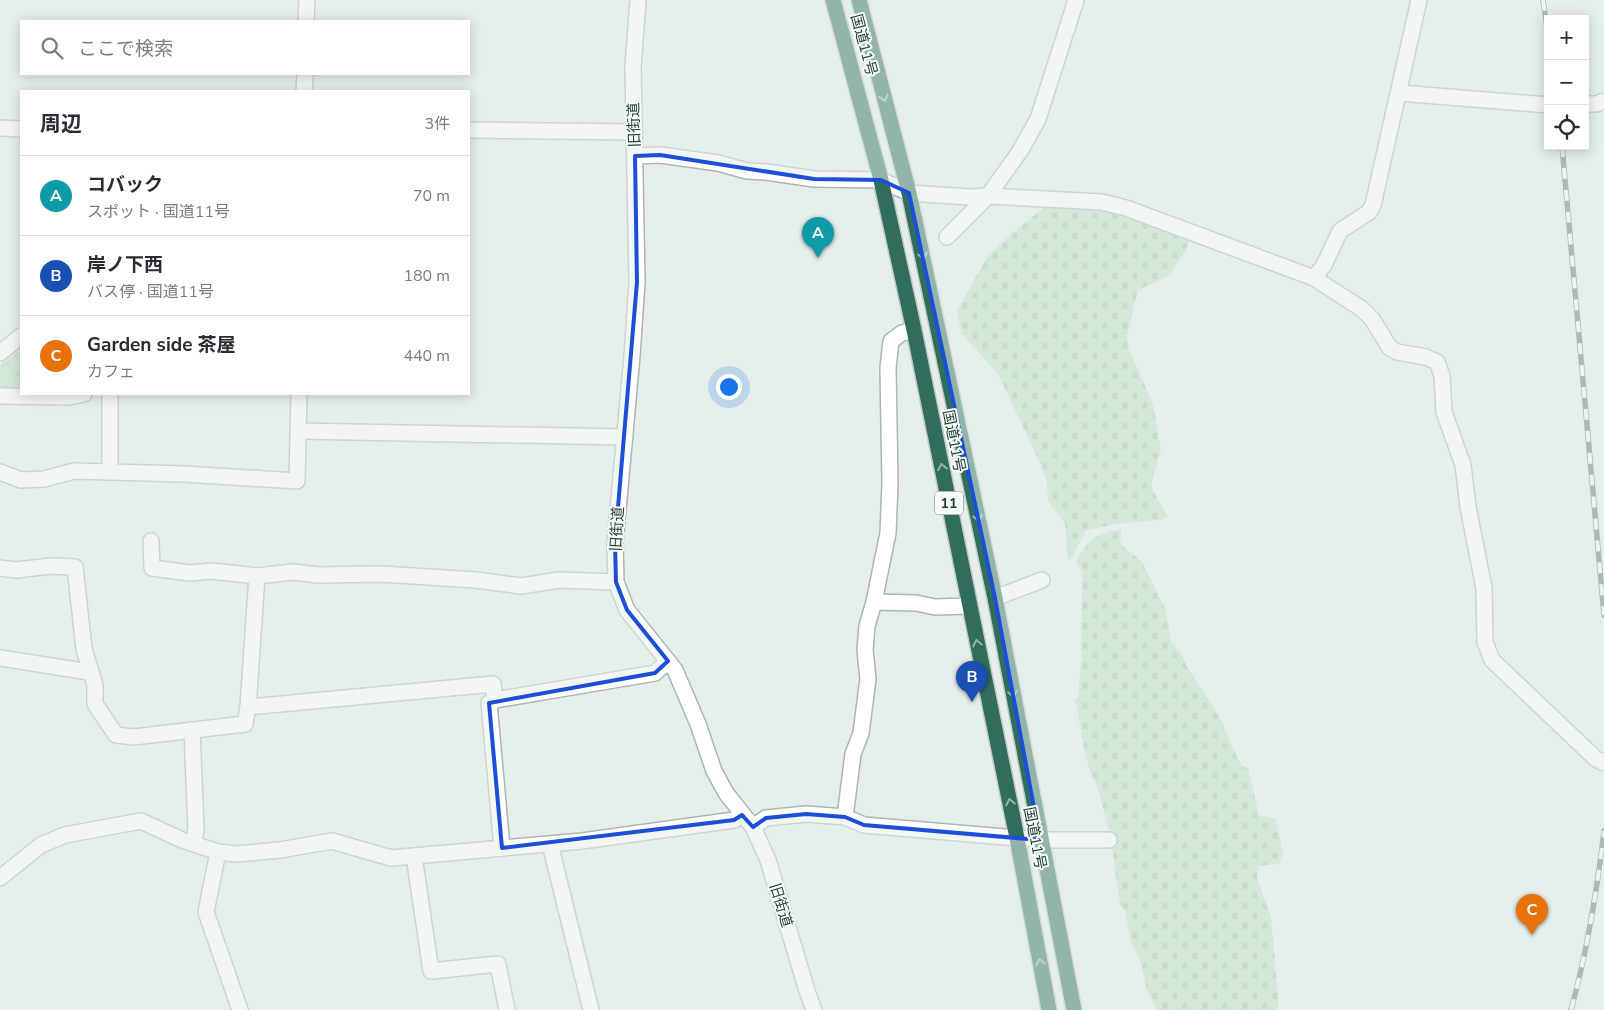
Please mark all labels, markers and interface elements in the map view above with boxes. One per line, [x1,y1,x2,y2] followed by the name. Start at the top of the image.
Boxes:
[846,12,882,78] street label: 国道11号
[1544,15,1589,150] map controls
[1544,15,1589,60] button: +
[20,20,470,75] search box
[38,34,66,62] icon: search
[78,36,173,62] text: ここで検索
[1544,60,1589,105] button: −
[879,93,889,101] one-way arrow
[623,102,645,148] street label: 旧街道
[1544,105,1589,150] button: locate
[40,110,82,138] text: 周辺
[424,113,450,135] text: 3件
[87,172,163,198] text: コバック
[50,185,62,207] text: A
[413,185,450,207] text: 70 m
[87,201,230,223] text: スポット · 国道11号
[802,217,834,258] pin: A
[917,251,927,260] one-way arrow
[87,252,163,278] text: 岸ノ下西
[50,265,62,287] text: B
[403,265,450,287] text: 180 m
[87,281,214,303] text: バス停 · 国道11号
[87,332,236,358] text: Garden side 茶屋
[51,345,61,367] text: C
[403,345,450,367] text: 440 m
[87,361,135,383] text: カフェ
[716,374,742,400] your location
[938,408,970,474] street label: 国道11号
[937,462,947,471] one-way arrow
[935,492,963,514] road number: 11
[606,506,628,552] street label: 旧街道
[972,513,983,522] one-way arrow
[973,639,983,648] one-way arrow
[956,661,988,702] pin: B
[1007,690,1017,698] one-way arrow
[1005,798,1016,807] one-way arrow
[1019,805,1051,871] street label: 国道11号
[765,881,797,929] street label: 旧街道
[1516,894,1548,935] pin: C
[1035,958,1046,966] one-way arrow

